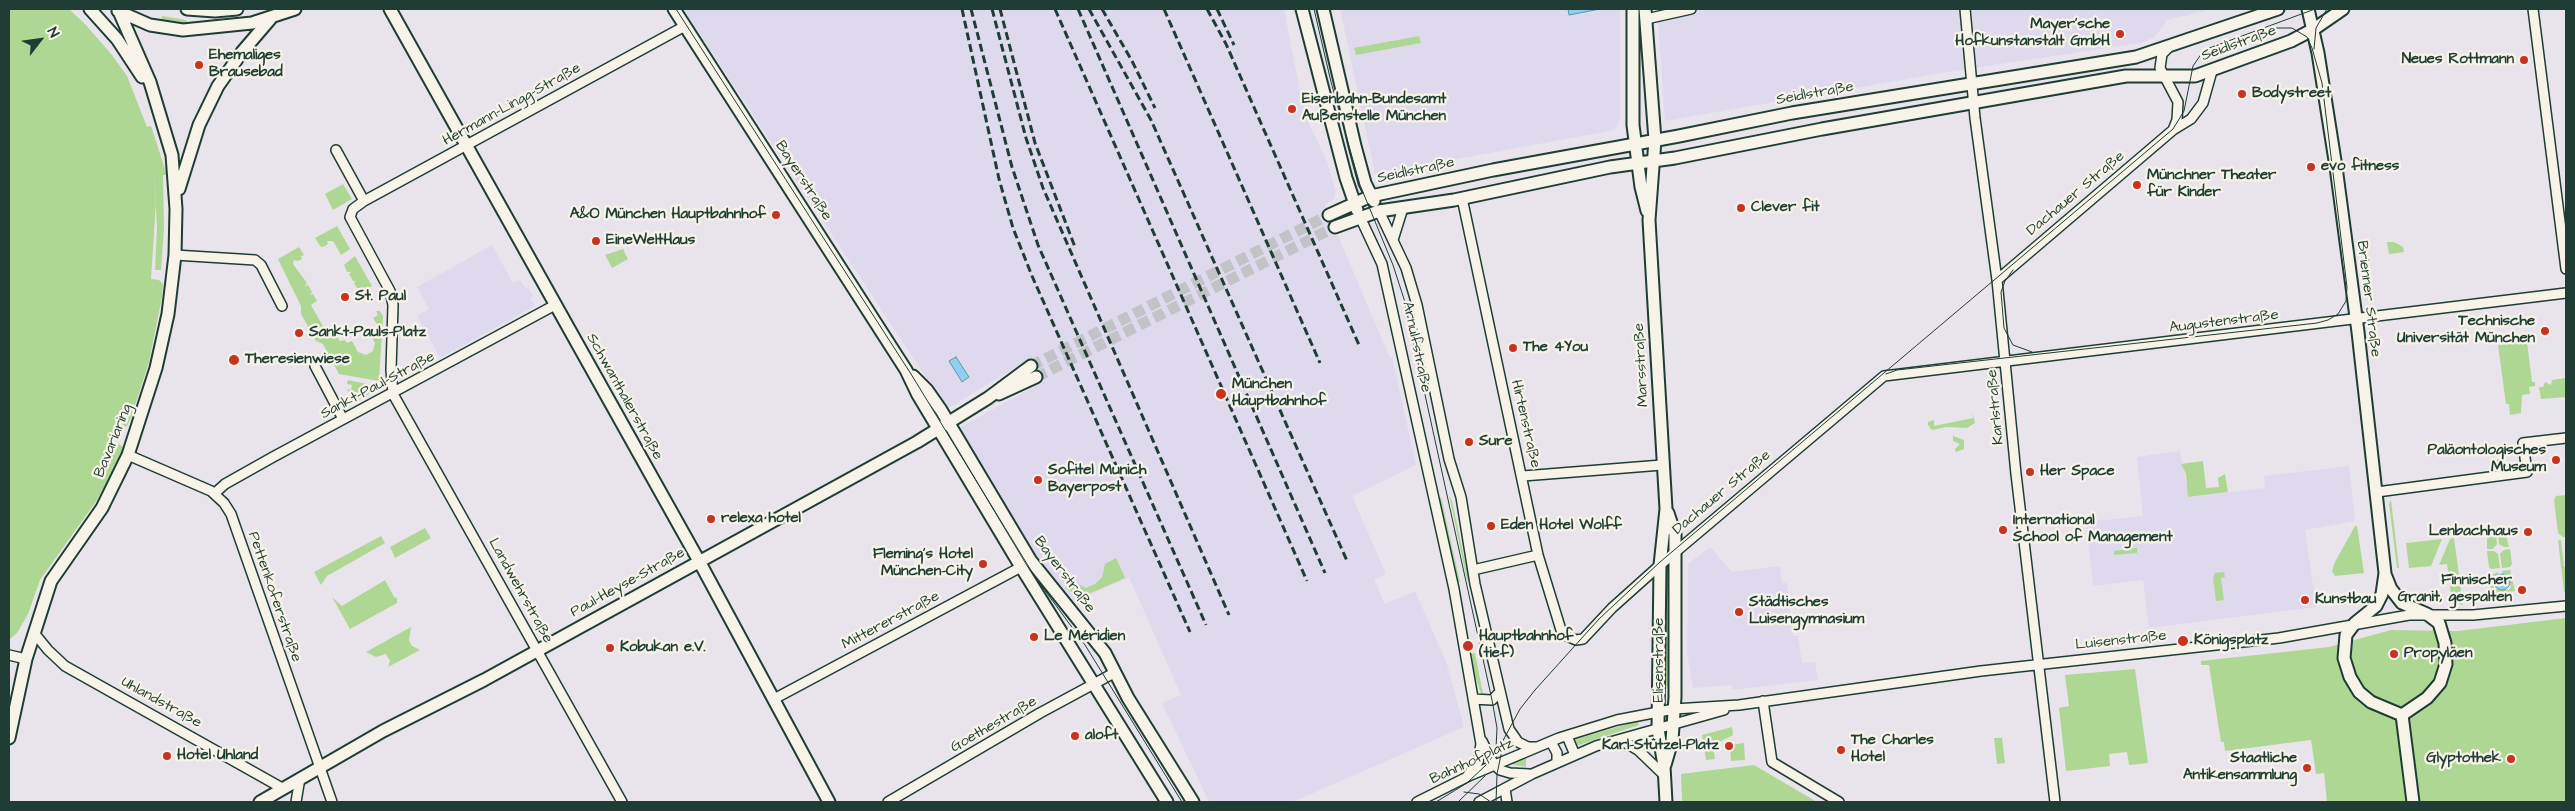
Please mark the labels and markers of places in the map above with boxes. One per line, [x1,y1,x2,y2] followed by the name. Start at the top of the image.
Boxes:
[1955,16,2110,51] place label: Mayer'sche Hofkunstanstalt GmbH
[2114,28,2126,40] marker: Mayer'sche Hofkunstanstalt GmbH
[209,47,283,82] place label: Ehemaliges Brausebad
[2402,51,2514,69] place label: Neues Rottmann
[2518,54,2530,66] marker: Neues Rottmann
[193,59,205,71] marker: Ehemaliges Brausebad
[2252,85,2331,103] place label: Bodystreet
[2236,88,2248,100] marker: Bodystreet
[1302,91,1446,126] place label: Eisenbahn-Bundesamt Außenstelle München
[1286,103,1298,115] marker: Eisenbahn-Bundesamt Außenstelle München
[2321,158,2399,176] place label: evo fitness
[2305,161,2317,173] marker: evo fitness
[2147,167,2276,202] place label: Münchner Theater für Kinder
[2131,179,2143,191] marker: Münchner Theater für Kinder
[1751,199,1820,217] place label: Clever fit
[1735,202,1747,214] marker: Clever fit
[570,206,766,224] place label: A&O München Hauptbahnhof
[770,209,782,221] marker: A&O München Hauptbahnhof
[606,232,695,250] place label: EineWeltHaus
[590,235,602,247] marker: EineWeltHaus
[355,288,406,306] place label: St. Paul
[339,291,351,303] marker: St. Paul
[2397,313,2535,348] place label: Technische Universität München
[309,324,426,342] place label: Sankt-Pauls-Platz
[2539,325,2551,337] marker: Technische Universität München
[293,327,305,339] marker: Sankt-Pauls-Platz
[1523,339,1588,357] place label: The 4You
[1507,342,1519,354] marker: The 4You
[245,351,350,369] place label: Theresienwiese
[227,353,241,367] marker: Theresienwiese
[1232,376,1326,411] place label: München Hauptbahnhof
[1214,387,1228,401] marker: München Hauptbahnhof
[1479,433,1513,451] place label: Sure
[1463,436,1475,448] marker: Sure
[2427,442,2546,477] place label: Paläontologisches Museum
[2550,454,2562,466] marker: Paläontologisches Museum
[1048,462,1147,497] place label: Sofitel Munich Bayerpost
[2040,463,2115,481] place label: Her Space
[2024,466,2036,478] marker: Her Space
[1032,474,1044,486] marker: Sofitel Munich Bayerpost
[721,510,801,528] place label: relexa hotel
[2013,512,2173,547] place label: International School of Management
[705,513,717,525] marker: relexa hotel
[1501,517,1622,535] place label: Eden Hotel Wolff
[1485,520,1497,532] marker: Eden Hotel Wolff
[2429,523,2518,541] place label: Lenbachhaus
[1997,524,2009,536] marker: International School of Management
[2522,526,2534,538] marker: Lenbachhaus
[873,546,973,581] place label: Fleming’s Hotel München-City
[977,558,989,570] marker: Fleming’s Hotel München-City
[2398,572,2512,607] place label: Finnischer Granit, gespalten
[2516,584,2528,596] marker: Finnischer Granit, gespalten
[2315,591,2376,609] place label: Kunstbau
[1749,594,1864,629] place label: Städtisches Luisengymnasium
[2299,594,2311,606] marker: Kunstbau
[1733,606,1745,618] marker: Städtisches Luisengymnasium
[1044,628,1125,646] place label: Le Méridien
[1479,628,1573,663] place label: Hauptbahnhof (tief)
[1028,631,1040,643] marker: Le Méridien
[2194,632,2268,650] place label: Königsplatz
[2176,634,2190,648] marker: Königsplatz
[620,639,706,657] place label: Kobukan e.V.
[1461,639,1475,653] marker: Hauptbahnhof (tief)
[604,642,616,654] marker: Kobukan e.V.
[2404,645,2472,663] place label: Propyläen
[2388,648,2400,660] marker: Propyläen
[1085,727,1118,745] place label: aloft
[1069,730,1081,742] marker: aloft
[1851,732,1934,767] place label: The Charles Hotel
[1602,737,1719,755] place label: Karl-Stützel-Platz
[1723,740,1735,752] marker: Karl-Stützel-Platz
[1835,744,1847,756] marker: The Charles Hotel
[177,747,258,765] place label: Hotel Uhland
[161,750,173,762] marker: Hotel Uhland
[2183,750,2297,785] place label: Staatliche Antikensammlung
[2426,750,2501,768] place label: Glyptothek
[2505,753,2517,765] marker: Glyptothek
[2301,762,2313,774] marker: Staatliche Antikensammlung

